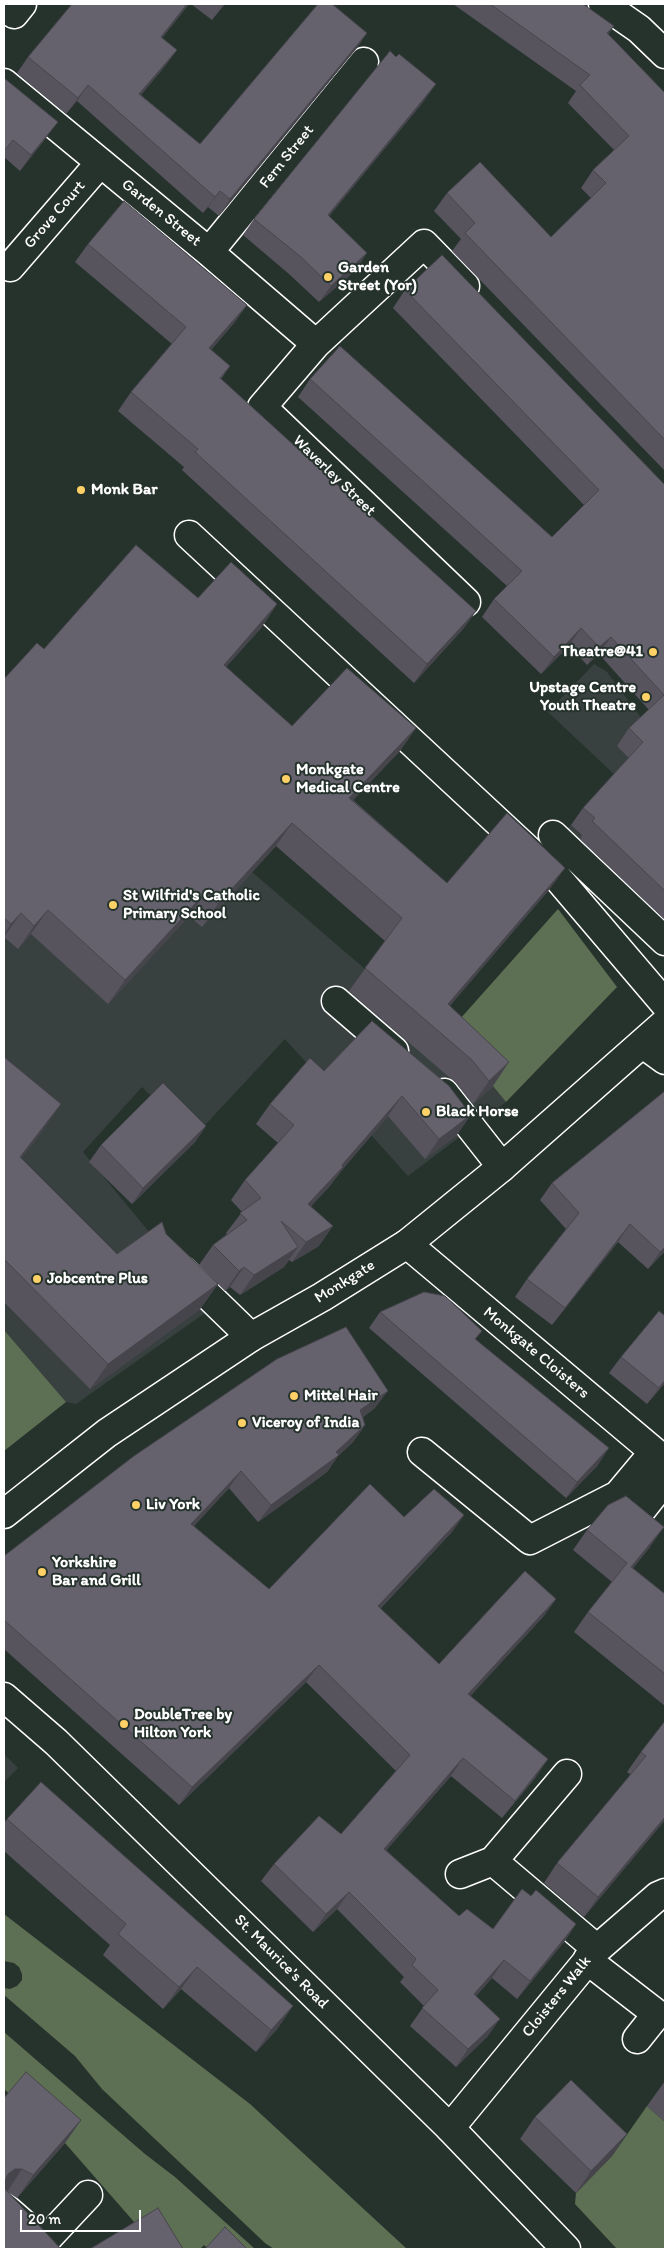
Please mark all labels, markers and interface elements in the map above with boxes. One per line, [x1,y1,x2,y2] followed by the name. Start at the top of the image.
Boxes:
[256,121,318,193] street label: Fern Street
[117,175,205,251] street label: Garden Street
[20,177,90,253] street label: Grove Court
[338,258,417,296] place label: Garden Street (Yor)
[322,271,334,283] marker: Garden Street (Yor)
[288,432,380,520] street label: Waverley Street
[91,480,158,500] place label: Monk Bar
[75,484,87,496] marker: Monk Bar
[561,642,643,662] place label: Theatre@41
[647,646,659,658] marker: Theatre@41
[529,678,636,716] place label: Upstage Centre Youth Theatre
[640,691,652,703] marker: Upstage Centre Youth Theatre
[296,760,400,798] place label: Monkgate Medical Centre
[280,773,292,785] marker: Monkgate Medical Centre
[123,886,260,924] place label: St Wilfrid's Catholic Primary School
[107,899,119,911] marker: St Wilfrid's Catholic Primary School
[436,1102,519,1122] place label: Black Horse
[420,1106,432,1118] marker: Black Horse
[311,1256,379,1308] street label: Monkgate
[47,1269,148,1289] place label: Jobcentre Plus
[31,1273,43,1285] marker: Jobcentre Plus
[479,1303,593,1403] street label: Monkgate Cloisters
[304,1386,378,1406] place label: Mittel Hair
[288,1390,300,1402] marker: Mittel Hair
[252,1413,359,1433] place label: Viceroy of India
[236,1417,248,1429] marker: Viceroy of India
[146,1495,200,1515] place label: Liv York
[130,1499,142,1511] marker: Liv York
[52,1553,141,1591] place label: Yorkshire Bar and Grill
[36,1566,48,1578] marker: Yorkshire Bar and Grill
[134,1705,232,1743] place label: DoubleTree by Hilton York
[118,1718,130,1730] marker: DoubleTree by Hilton York
[230,1911,332,2013] street label: St. Maurice's Road
[518,1952,596,2042] street label: Cloisters Walk
[22,2200,144,2232] scale bar
[28,2210,61,2228] text: 20 m

